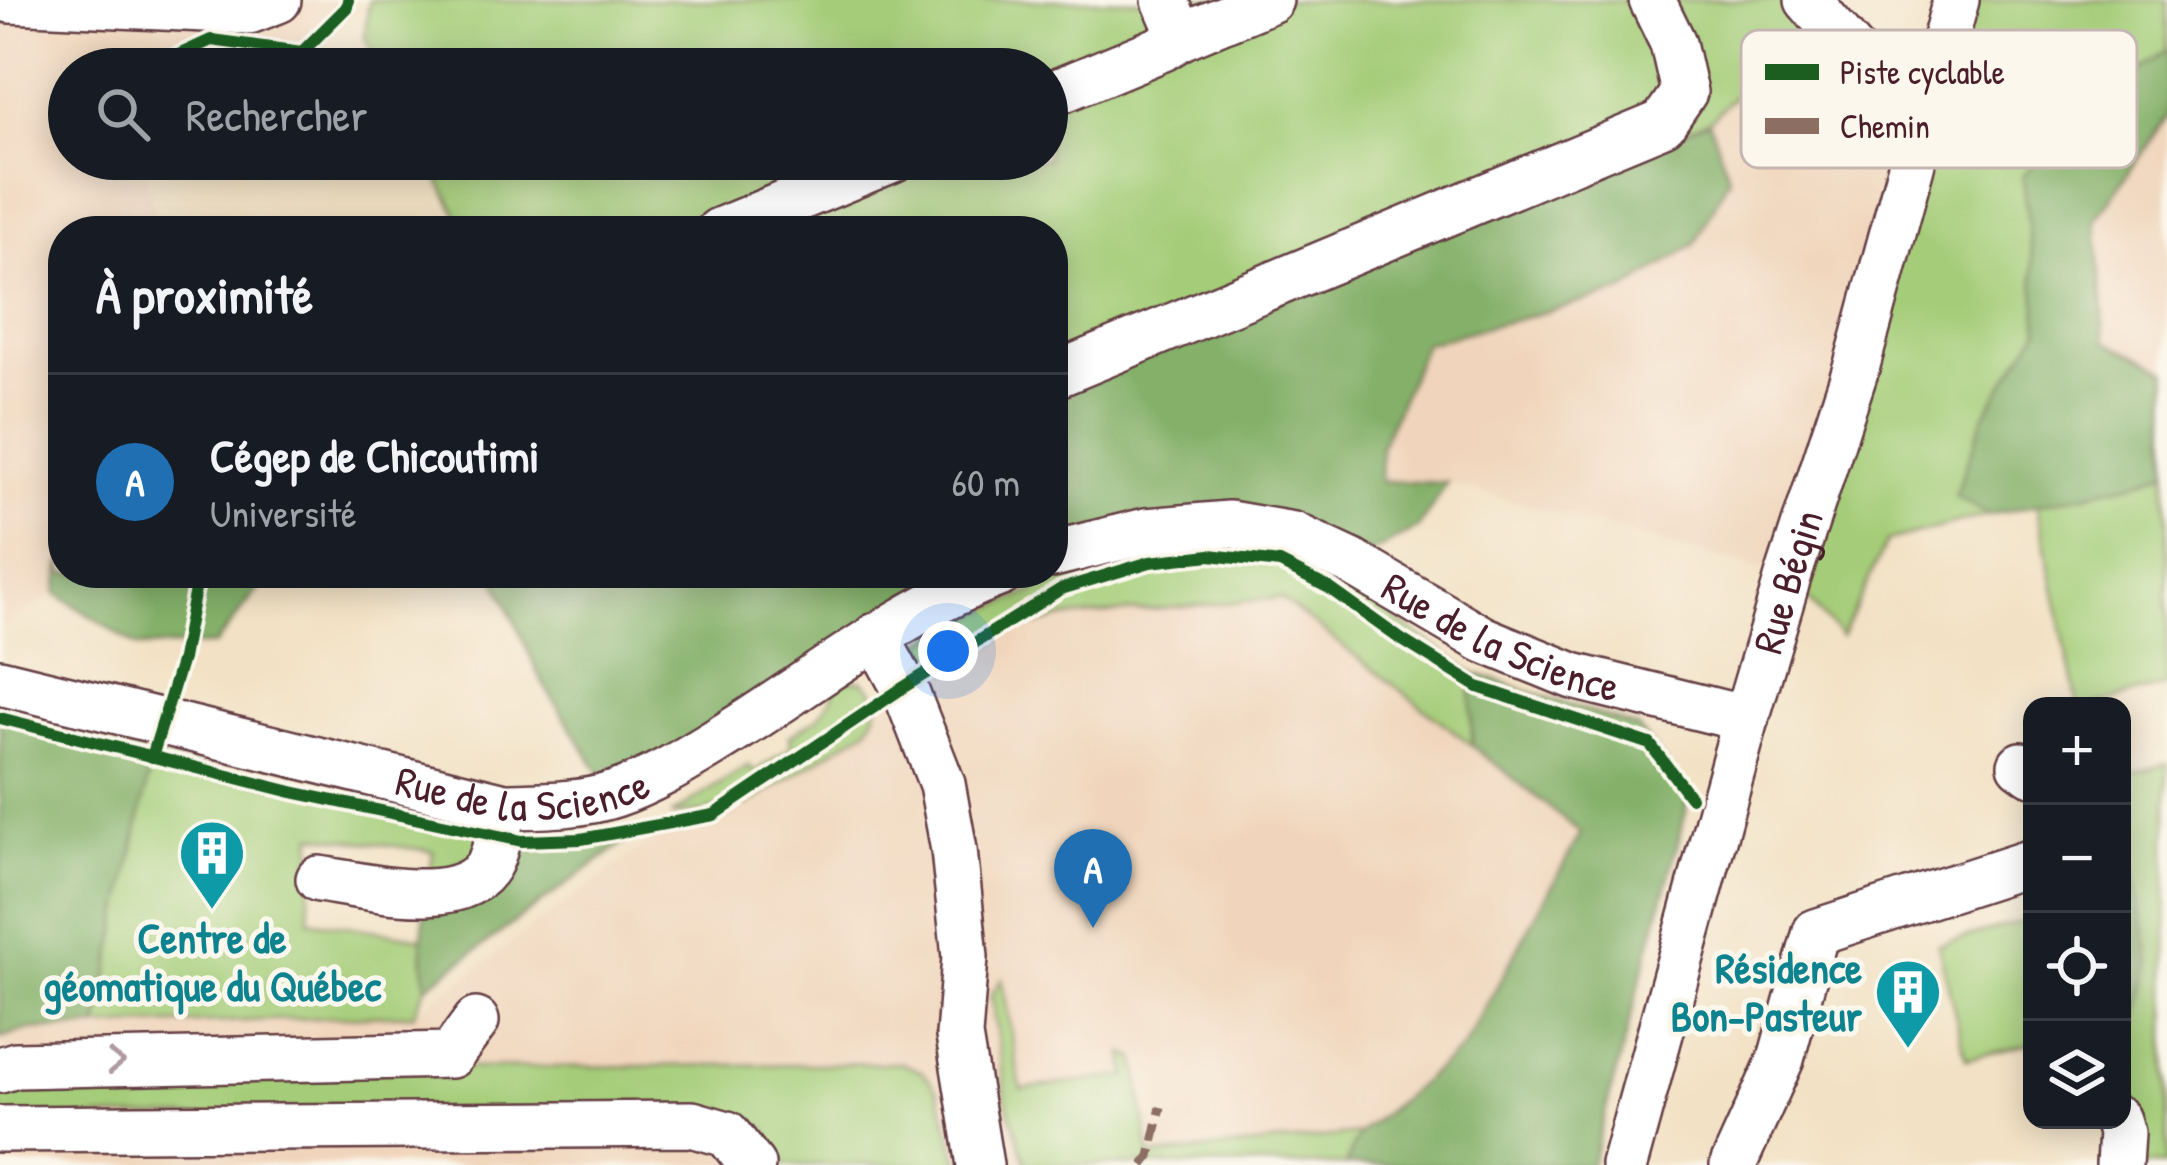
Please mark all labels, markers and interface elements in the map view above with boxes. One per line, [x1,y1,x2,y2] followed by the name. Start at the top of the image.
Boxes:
[1741,30,2137,168] legend
[48,48,1068,180] search box
[1840,50,2005,95] text: Piste cyclable
[90,81,156,147] icon: search
[186,84,368,145] text: Rechercher
[1840,104,1930,148] text: Chemin
[96,260,313,329] text: À proximité
[210,425,539,486] text: Cégep de Chicoutimi
[125,455,145,508] text: A
[951,455,1020,508] text: 60 m
[210,486,357,539] text: Université
[1738,502,1836,660] street label: Rue Bégin
[1372,558,1625,714] street label: Rue de la Science
[918,621,978,681] your location
[2023,697,2131,1129] map controls
[2023,697,2131,805] button: +
[390,751,658,835] street label: Rue de la Science
[2023,805,2131,913] button: −
[177,818,247,912] building icon: Centre de géomatique du Québec
[1054,829,1132,928] pin: A
[43,909,382,1015] place label: Centre de géomatique du Québec
[2023,913,2131,1021] button: locate
[1671,939,1863,1044] place label: Résidence Bon-Pasteur
[1873,957,1943,1051] building icon: Résidence Bon-Pasteur
[2023,1021,2131,1129] button: layers
[107,1050,126,1076] one-way arrow

